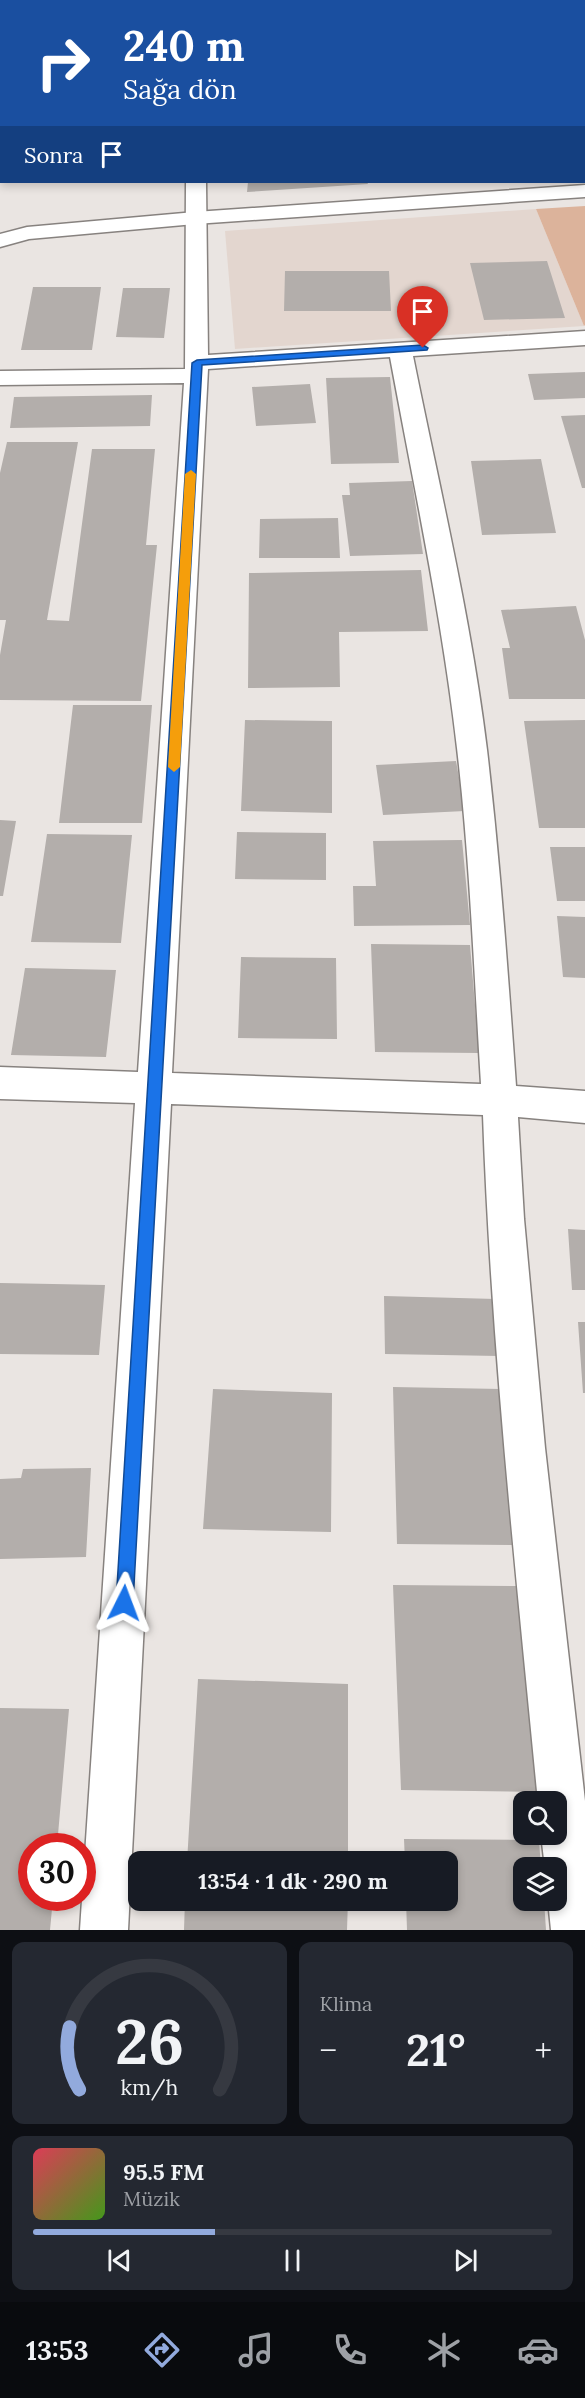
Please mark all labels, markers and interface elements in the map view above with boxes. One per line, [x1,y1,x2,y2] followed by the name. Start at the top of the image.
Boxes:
[123,19,245,73] text: 240 m
[24,24,102,102] icon: right
[123,72,237,106] text: Sağa dön
[95,138,128,171] icon: arrive
[24,141,83,169] text: Sonra
[397,286,448,348] pin
[406,295,439,328] icon: arrive
[92,1571,156,1635] position arrow
[513,1791,567,1911] map controls
[513,1791,567,1845] button: search
[18,1833,96,1911] speed limit sign: 30
[513,1857,567,1911] button: layers
[198,1867,388,1895] text: 13:54 · 1 dk · 290 m
[320,1991,372,2016] text: Klima
[115,2001,184,2081] text: 26
[406,2021,465,2078] text: 21°
[320,2029,337,2071] text: −
[534,2029,552,2071] text: +
[120,2073,178,2101] text: km/h
[123,2158,204,2186] text: 95.5 FM
[123,2186,180,2211] text: Müzik
[103,2244,136,2277] icon: previous
[276,2244,309,2277] icon: pause
[449,2244,482,2277] icon: next
[141,2329,183,2371] icon: directions
[235,2329,277,2371] icon: music
[329,2329,371,2371] icon: phone
[423,2329,465,2371] icon: climate
[517,2329,559,2371] icon: car
[26,2333,89,2367] text: 13:53

